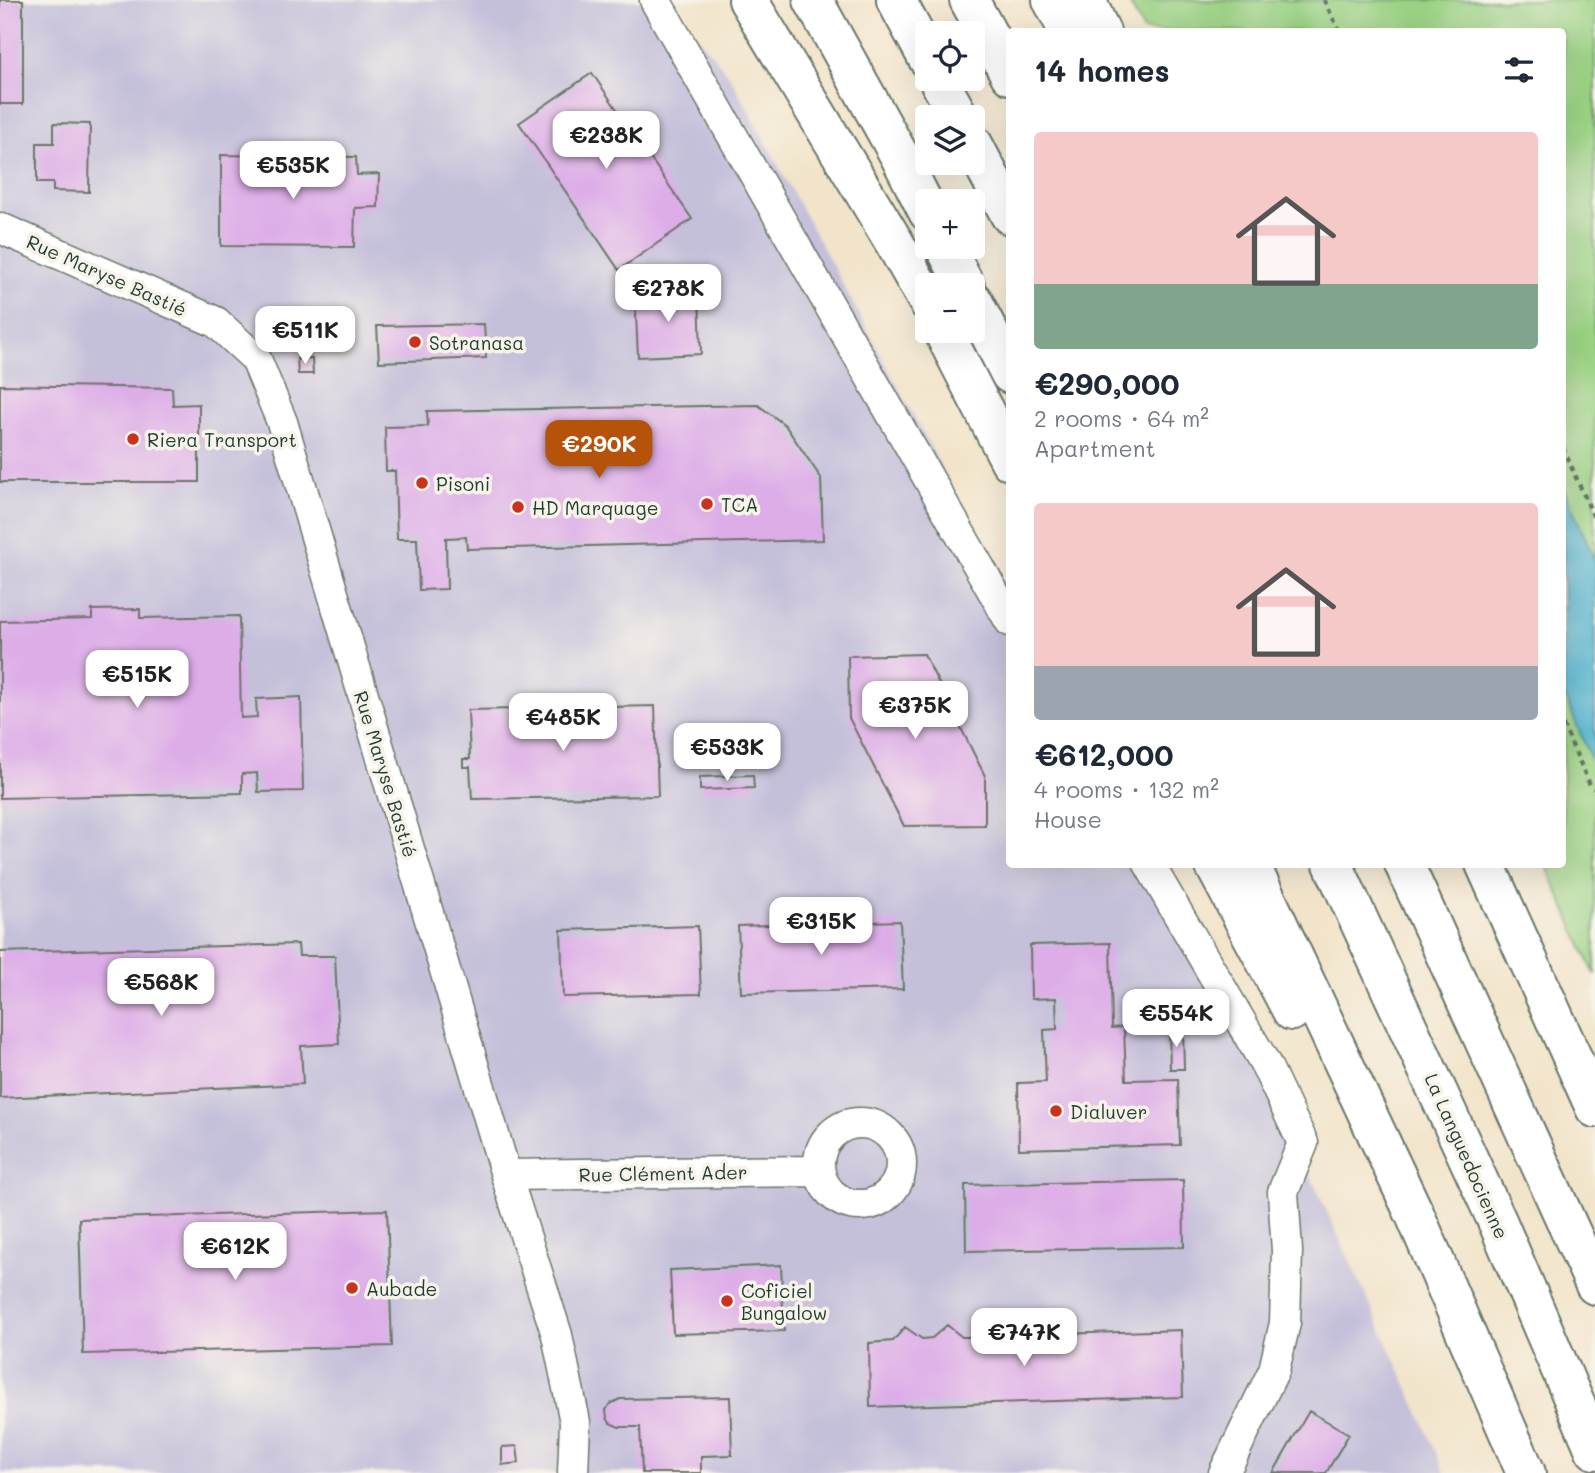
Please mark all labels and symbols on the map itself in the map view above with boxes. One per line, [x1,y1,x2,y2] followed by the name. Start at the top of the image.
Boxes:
[557,111,655,171] pin: €238K
[244,142,342,201] pin: €535K
[23,228,191,322] street label: Rue Maryse Bastié
[619,264,717,324] pin: €278K
[256,306,354,366] pin: €511K
[429,330,524,355] place label: Sotranasa
[407,334,423,350] marker: Sotranasa
[550,420,648,480] pin: €290K
[147,427,297,452] place label: Riera Transport
[125,431,141,447] marker: Riera Transport
[436,471,490,496] place label: Pisoni
[414,475,430,491] marker: Pisoni
[721,492,758,517] place label: TCA
[532,495,658,520] place label: HD Marquage
[699,496,715,512] marker: TCA
[510,499,526,515] marker: HD Marquage
[88,650,186,710] pin: €515K
[866,682,964,741] pin: €375K
[349,688,423,860] street label: Rue Maryse Bastié
[514,694,612,753] pin: €485K
[678,724,776,783] pin: €533K
[772,898,870,957] pin: €315K
[112,958,210,1018] pin: €568K
[1127,990,1225,1049] pin: €554K
[1419,1069,1515,1243] street label: La Languedocienne
[1070,1099,1147,1124] place label: Dialuver
[1048,1103,1064,1119] marker: Dialuver
[578,1159,748,1187] street label: Rue Clément Ader
[186,1222,284,1282] pin: €612K
[366,1276,437,1301] place label: Aubade
[741,1278,827,1325] place label: Coficiel Bungalow
[344,1280,360,1296] marker: Aubade
[719,1293,735,1309] marker: Coficiel Bungalow
[975,1308,1073,1368] pin: €747K

